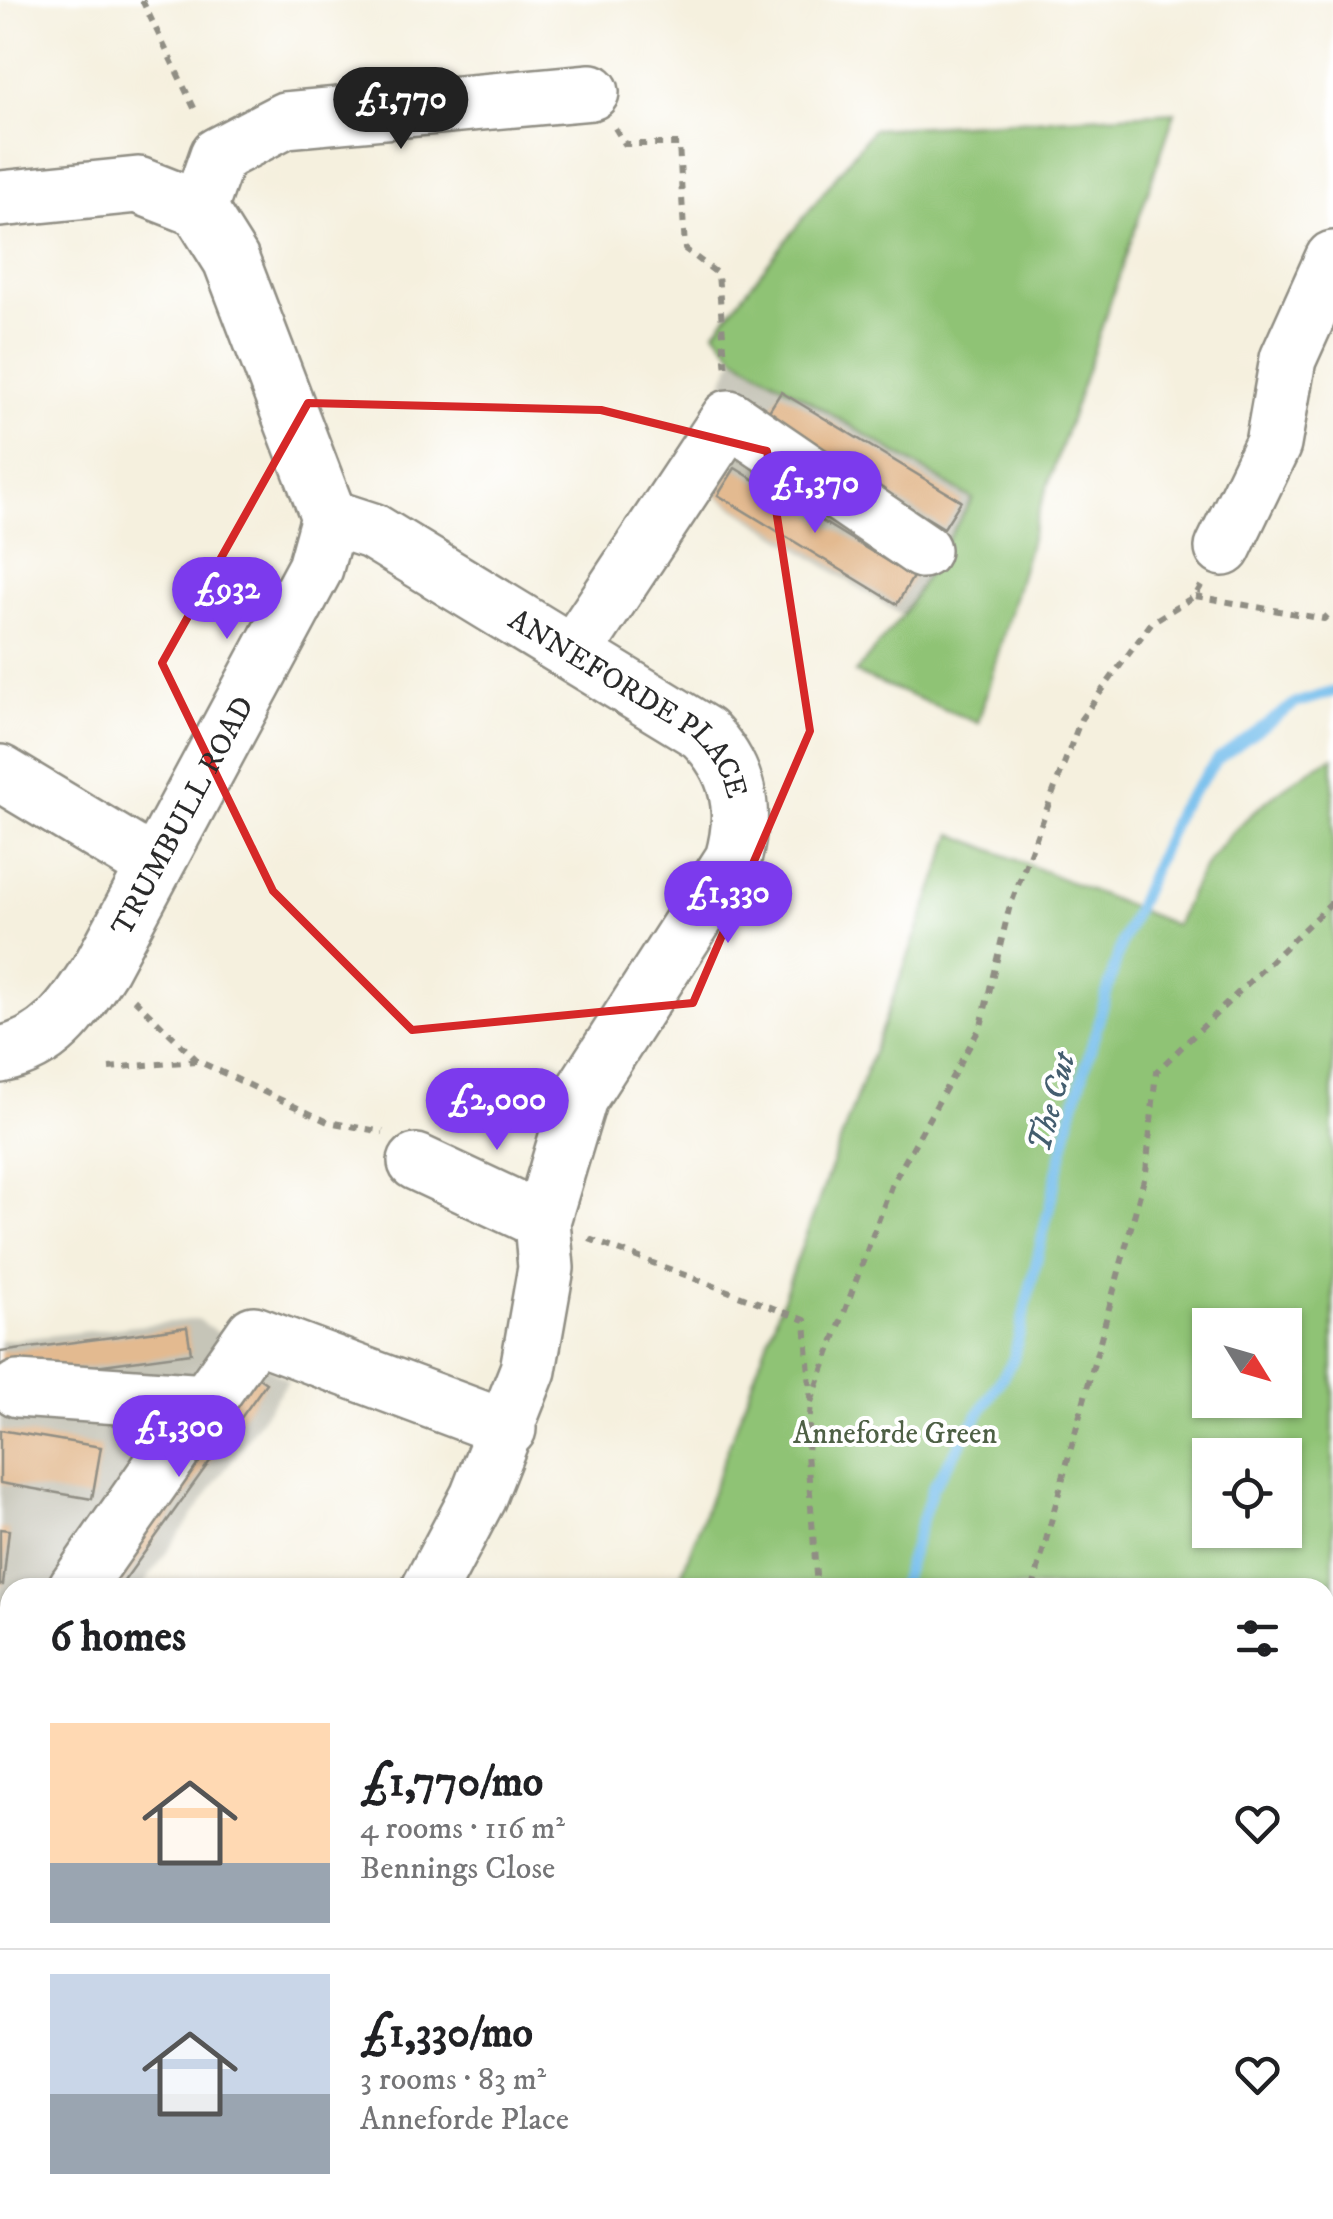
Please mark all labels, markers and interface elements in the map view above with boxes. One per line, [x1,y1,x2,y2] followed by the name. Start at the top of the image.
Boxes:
[320,67,482,152] pin: £1,770
[355,79,447,119] text: £1,770
[734,451,896,536] pin: £1,370
[771,463,859,503] text: £1,370
[168,557,286,642] pin: £932
[194,569,260,609] text: £932
[501,602,755,802] street label: ANNEFORDE PLACE
[104,690,263,943] street label: TRUMBULL ROAD
[647,861,809,946] pin: £1,330
[686,873,770,913] text: £1,330
[1021,1046,1086,1157] water label: The Cut
[416,1068,578,1153] pin: £2,000
[448,1080,546,1120] text: £2,000
[1192,1308,1302,1418] north arrow
[1192,1308,1302,1548] map controls
[98,1395,260,1480] pin: £1,300
[135,1407,223,1447] text: £1,300
[793,1416,997,1453] park label: Anneforde Green
[1192,1438,1302,1548] button: locate
[1230,1611,1285,1666] icon: filters
[50,1612,186,1664] text: 6 homes
[360,1757,543,1809] text: £1,770/mo
[130,1763,250,1883] icon: home
[1230,1796,1285,1851] icon: heart
[360,1809,565,1849] text: 4 rooms · 116 m²
[360,1849,555,1889] text: Bennings Close
[360,2008,533,2060] text: £1,330/mo
[130,2014,250,2134] icon: home
[1230,2047,1285,2102] icon: heart
[360,2060,546,2100] text: 3 rooms · 83 m²
[360,2100,569,2140] text: Anneforde Place

